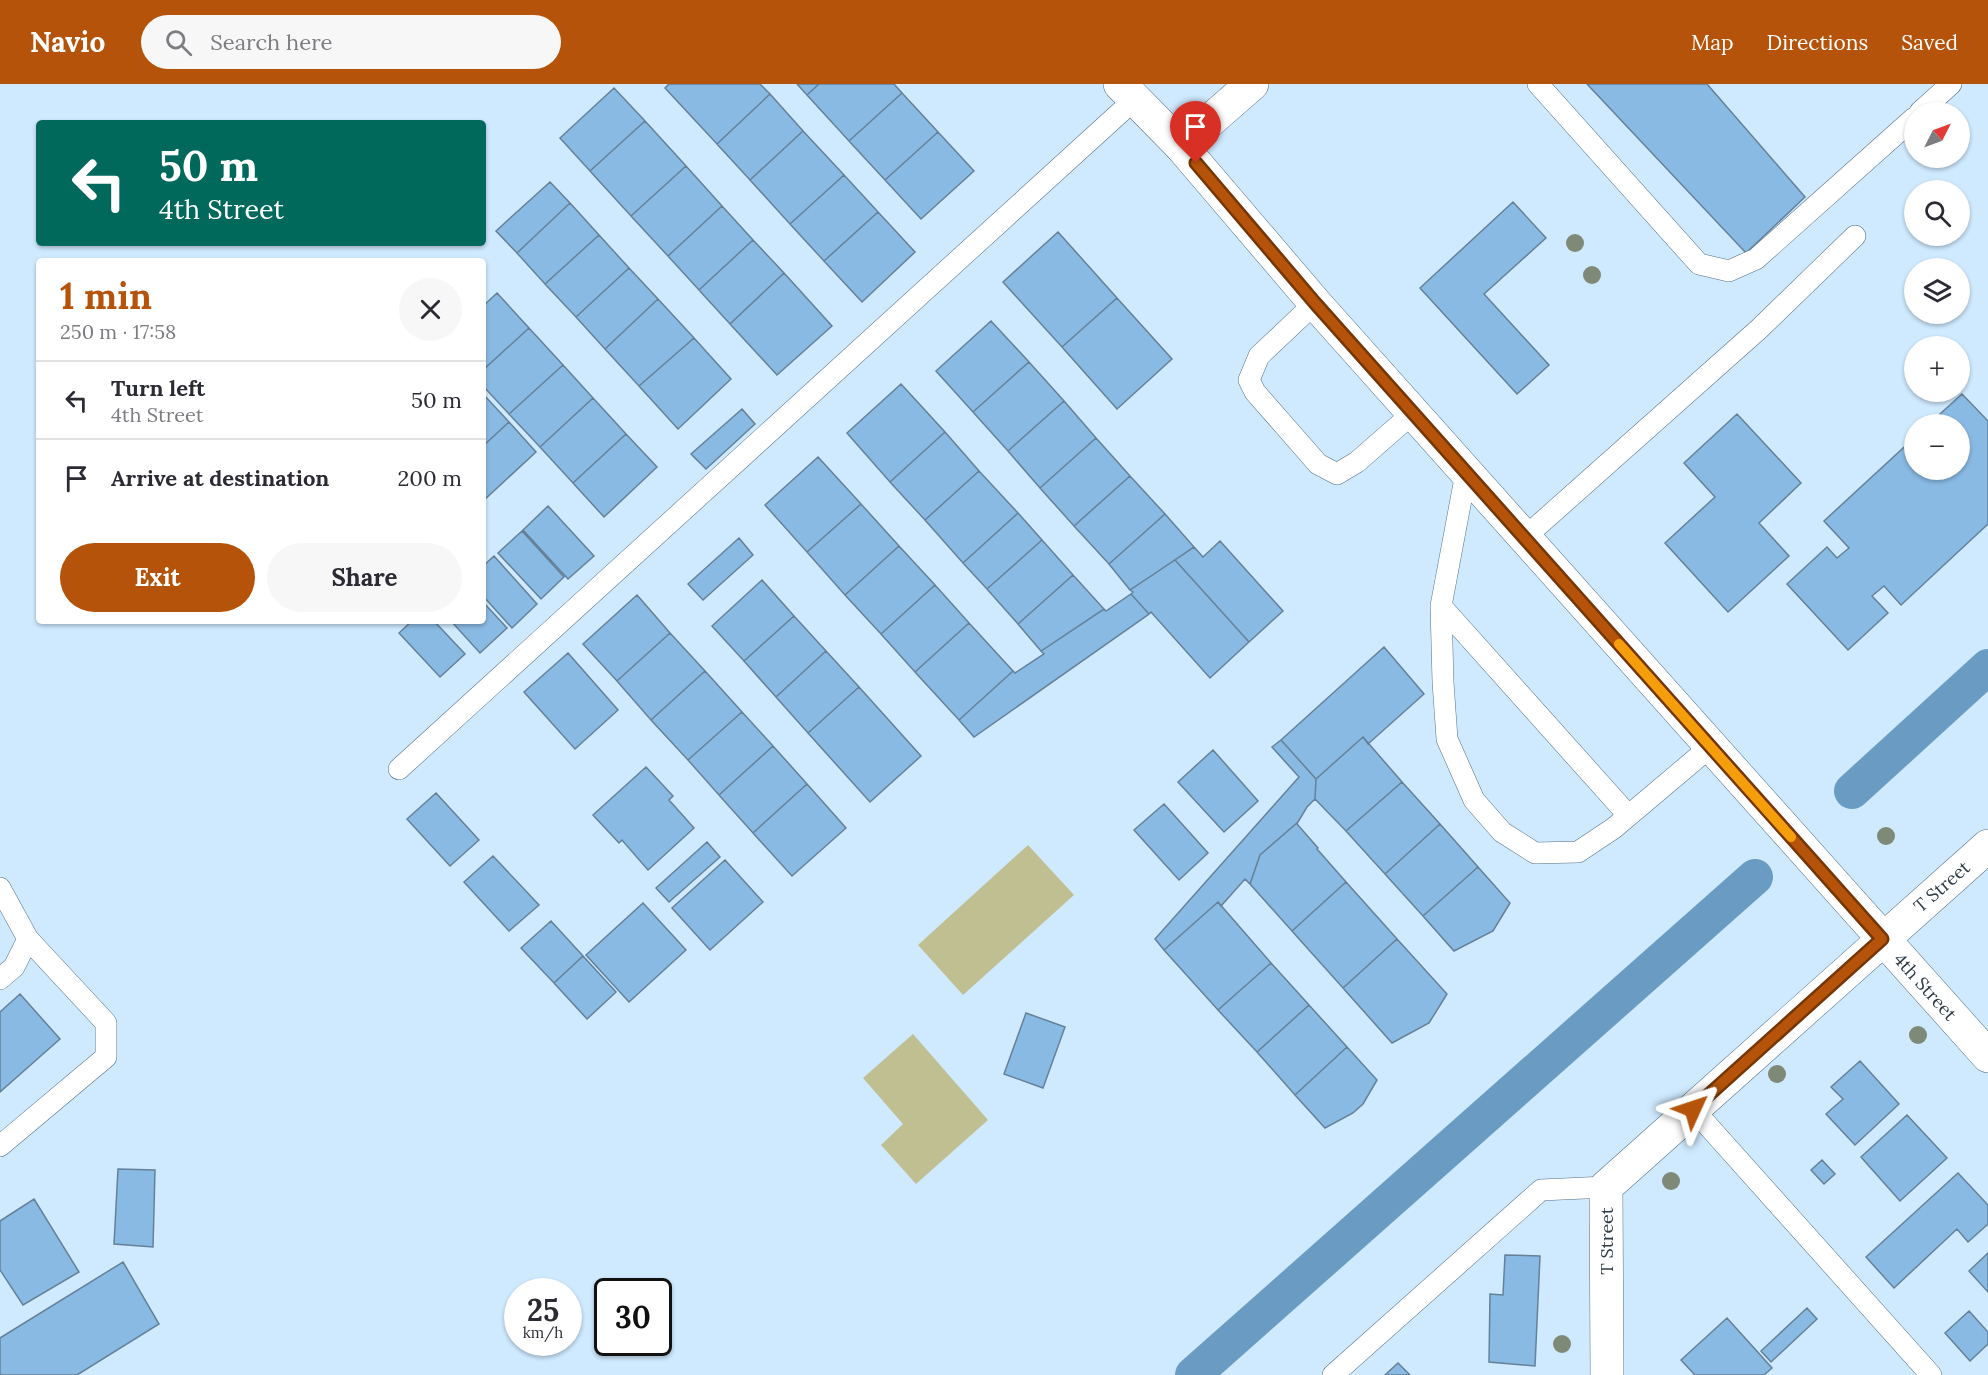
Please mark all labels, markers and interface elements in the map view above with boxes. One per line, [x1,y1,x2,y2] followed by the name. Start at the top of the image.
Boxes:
[141,15,561,69] search box
[30,24,105,60] text: Navio
[162,26,195,59] icon: search
[210,28,332,56] text: Search here
[1691,29,1734,56] text: Map
[1767,29,1868,56] text: Directions
[1901,29,1958,56] text: Saved
[1170,101,1221,163] pin
[1904,102,1970,168] north arrow
[1904,102,1970,480] map controls
[1179,110,1212,143] icon: arrive
[159,139,258,193] text: 50 m
[60,144,138,222] icon: left
[1904,180,1970,246] button: search
[159,192,284,226] text: 4th Street
[1904,258,1970,324] button: layers
[60,273,152,319] text: 1 min
[399,278,462,341] button: close
[60,319,176,344] text: 250 m · 17:58
[1904,336,1970,402] button: +
[111,374,205,402] text: Turn left
[60,384,93,417] icon: left
[411,386,462,414] text: 50 m
[111,402,204,427] text: 4th Street
[1904,414,1970,480] button: −
[60,462,93,495] icon: arrive
[111,464,329,492] text: Arrive at destination
[397,464,462,492] text: 200 m
[60,543,255,612] button: Exit
[267,543,462,612] button: Share
[1909,856,1975,917] street label: T Street
[1889,948,1962,1025] street label: 4th Street
[1661,1077,1725,1141] position arrow
[1595,1207,1618,1275] street label: T Street
[594,1278,672,1356] speed limit sign: 30
[527,1291,559,1329] text: 25
[523,1323,563,1342] text: km/h

